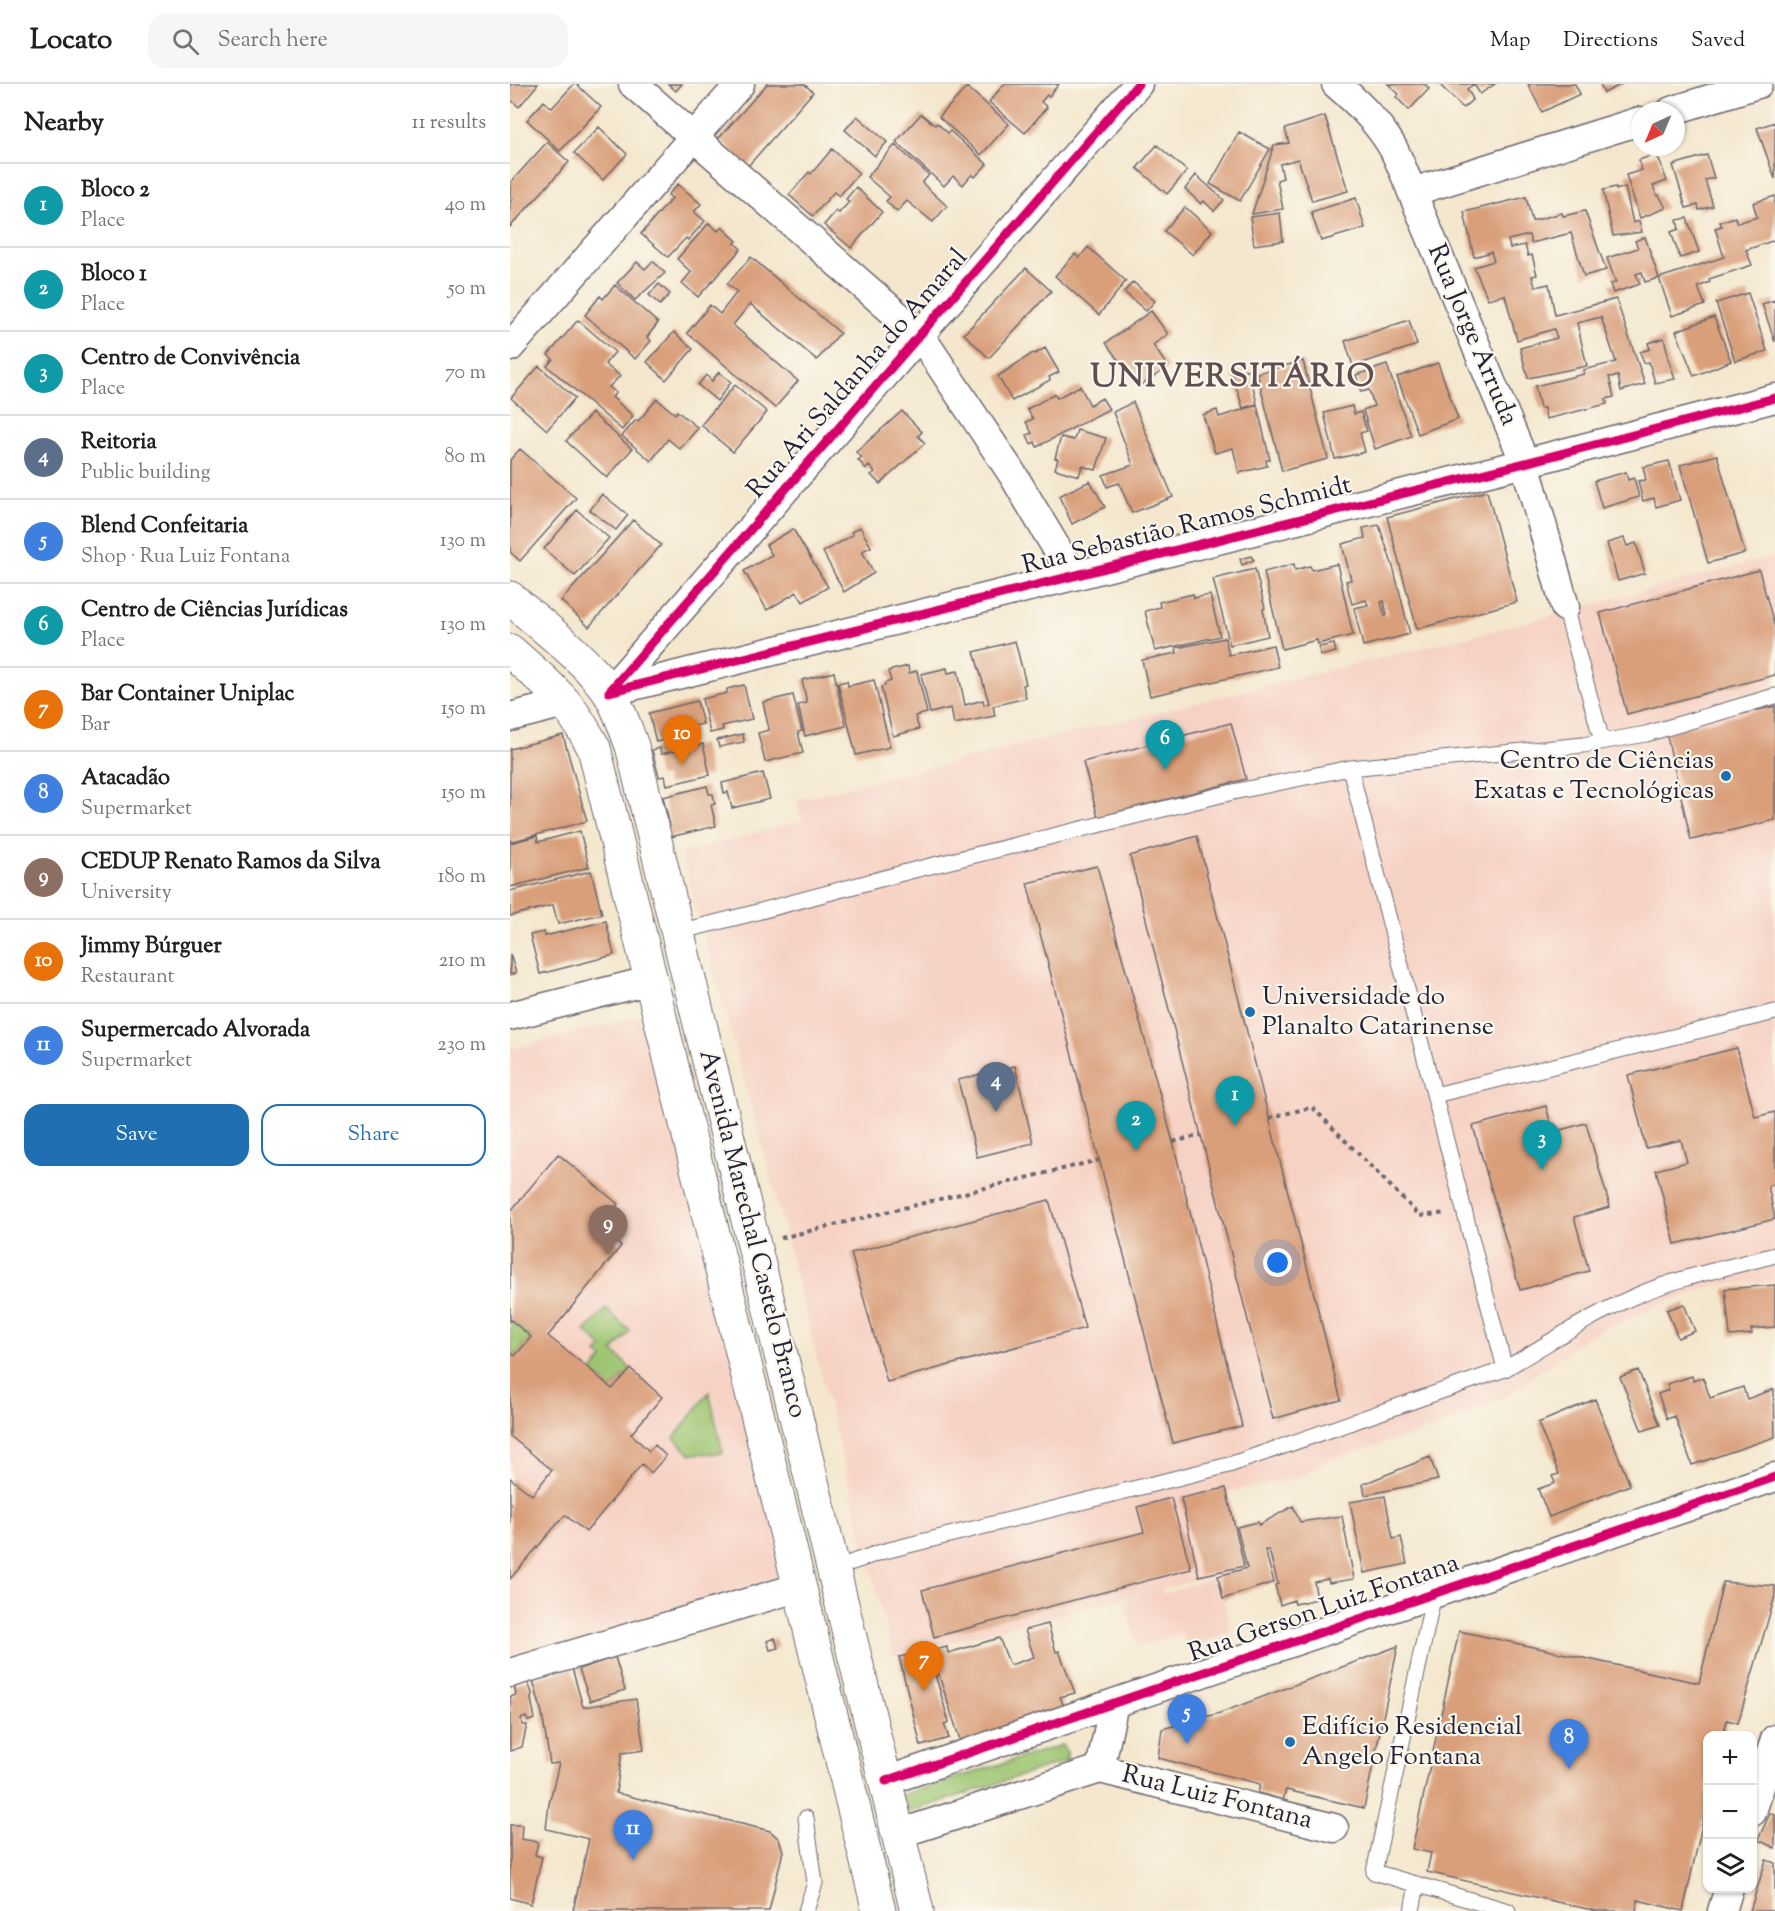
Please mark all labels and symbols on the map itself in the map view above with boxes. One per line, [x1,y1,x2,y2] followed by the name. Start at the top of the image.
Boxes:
[1631,102,1685,156] north arrow
[1417,239,1527,431] street label: Rua Jorge Arruda
[739,241,977,507] street label: Rua Ari Saldanha do Amaral
[1090,355,1376,401] district label: UNIVERSITÁRIO
[1018,467,1356,585] street label: Rua Sebastião Ramos Schmidt
[662,716,702,765] pin: 10
[1146,720,1184,770] pin: 6
[1474,743,1714,810] place label: Centro de Ciências Exatas e Tecnológicas
[1719,769,1733,783] marker: Centro de Ciências Exatas e Tecnológicas
[1262,979,1494,1046] place label: Universidade do Planalto Catarinense
[1243,1005,1257,1019] marker: Universidade do Planalto Catarinense
[688,1046,816,1422] street label: Avenida Marechal Castelo Branco
[976,1062,1016,1112] pin: 4
[1216,1076,1254,1126] pin: 1
[1116,1102,1156,1151] pin: 2
[1522,1120,1562,1170] pin: 3
[588,1206,628,1255] pin: 9
[1263,1248,1292,1277] your location
[1184,1545,1464,1673] street label: Rua Gerson Luiz Fontana
[904,1642,944,1691] pin: 7
[1168,1694,1206,1744] pin: 5
[1302,1709,1522,1776] place label: Edifício Residencial Angelo Fontana
[1550,1720,1588,1769] pin: 8
[1283,1735,1297,1749] marker: Edifício Residencial Angelo Fontana
[1118,1756,1316,1840] street label: Rua Luiz Fontana
[614,1810,652,1860] pin: 11

